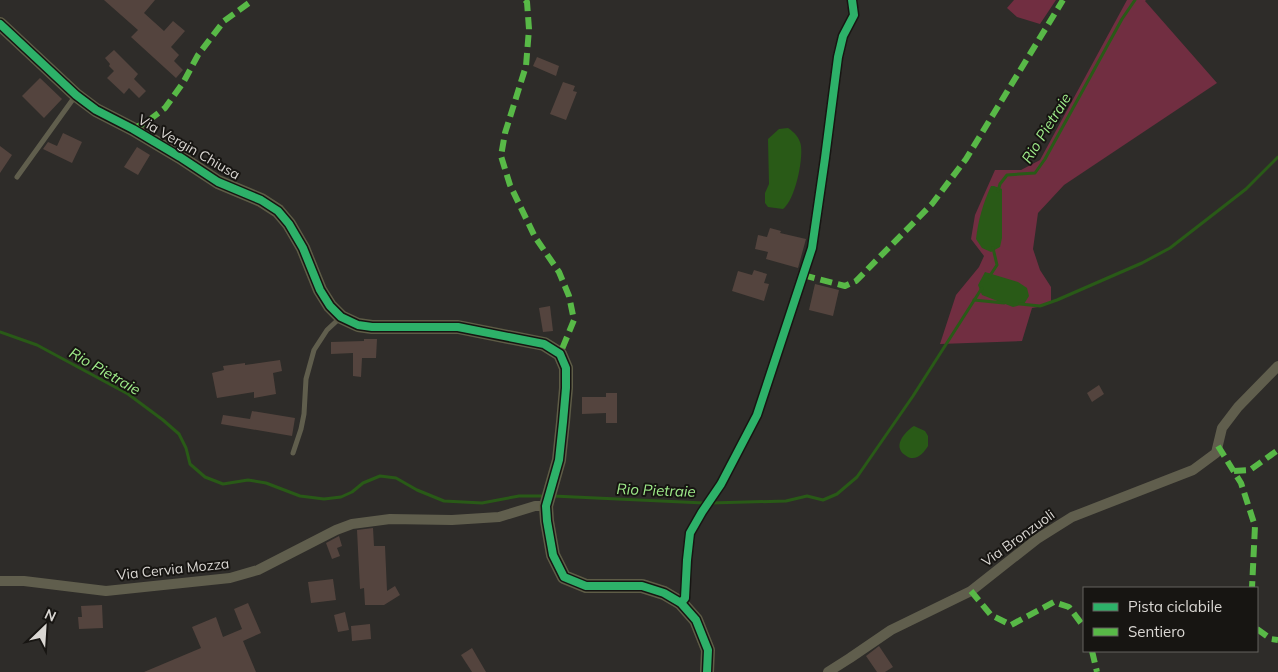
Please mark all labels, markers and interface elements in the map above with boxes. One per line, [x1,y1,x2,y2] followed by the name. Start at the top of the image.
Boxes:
[1017,89,1075,167] water label: Rio Pietraie
[135,110,243,184] street label: Via Vergin Chiusa
[66,343,144,399] water label: Rio Pietraie
[616,479,696,501] water label: Rio Pietraie
[978,505,1058,571] street label: Via Bronzuoli
[116,554,230,584] street label: Via Cervia Mozza
[1083,587,1258,652] legend
[1128,597,1222,616] text: Pista ciclabile
[20,602,70,652] north arrow
[42,605,59,626] text: N
[1128,622,1185,641] text: Sentiero

